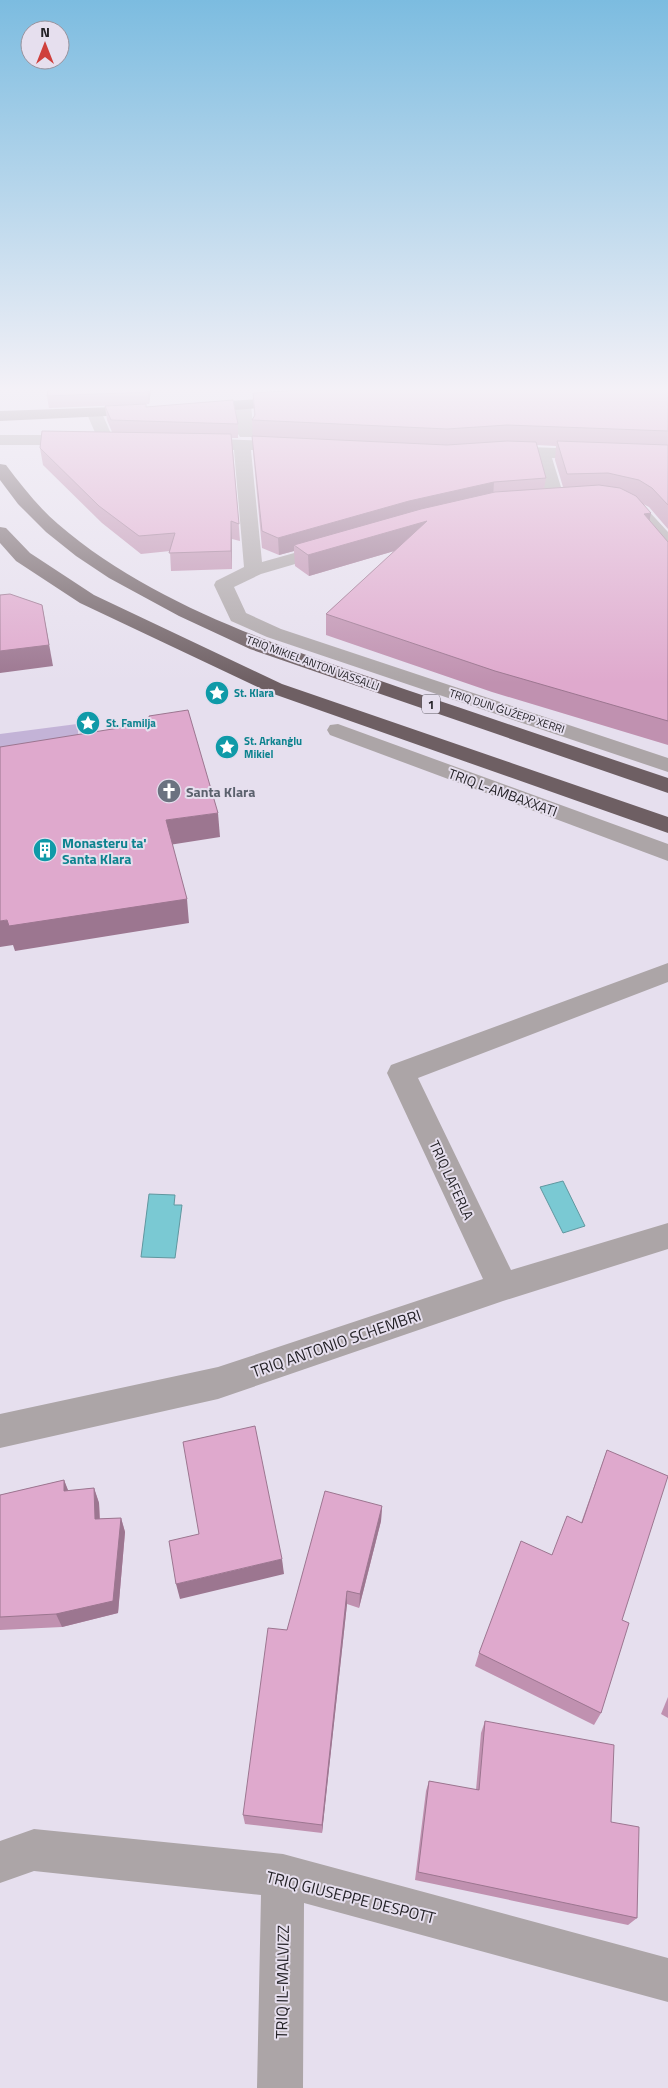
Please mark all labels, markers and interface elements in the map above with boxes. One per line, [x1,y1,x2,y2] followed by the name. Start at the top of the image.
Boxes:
[20,20,70,70] north arrow
[40,21,50,42] text: N
[244,631,382,695] street label: TRIQ MIKIEL ANTON VASSALLI
[204,680,230,706] place icon: St. Klara
[234,685,274,701] place label: St. Klara
[447,685,567,737] street label: TRIQ DUN ǴUŹEPP XERRI
[422,694,440,714] road number: 1
[75,710,101,736] place icon: St. Familja
[106,715,156,731] place label: St. Familja
[244,733,302,762] place label: St. Arkanġlu Mikiel
[214,734,240,760] place icon: St. Arkanġlu Mikiel
[446,763,560,821] street label: TRIQ L-AMBAXXATI
[156,778,182,804] church icon: Santa Klara
[186,781,255,802] place label: Santa Klara
[62,832,147,869] place label: Monasteru ta' Santa Klara
[32,837,58,863] building icon: Monasteru ta' Santa Klara
[424,1137,480,1224] street label: TRIQ LAFERLA
[248,1303,424,1383] street label: TRIQ ANTONIO SCHEMBRI
[264,1864,439,1930] street label: TRIQ GIUSEPPE DESPOTT
[269,1925,295,2039] street label: TRIQ IL-MALVIZZ

